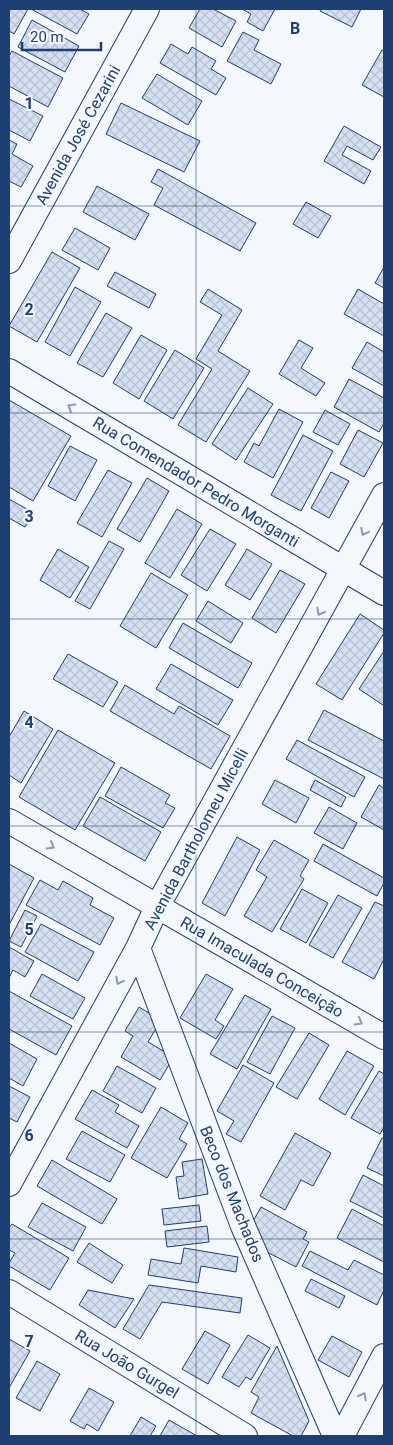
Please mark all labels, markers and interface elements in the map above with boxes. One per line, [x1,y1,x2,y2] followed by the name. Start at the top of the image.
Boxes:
[290,19,300,38] text: B
[22,20,101,52] scale bar
[30,28,64,46] text: 20 m
[32,62,124,208] street label: Avenida José Cezarini
[24,94,34,113] text: 1
[24,300,34,319] text: 2
[68,404,77,414] one-way arrow
[89,413,303,551] street label: Rua Comendador Pedro Morganti
[24,507,34,526] text: 3
[360,527,370,536] one-way arrow
[317,607,327,616] one-way arrow
[24,713,34,732] text: 4
[140,745,252,933] street label: Avenida Bartholomeu Micelli
[46,839,55,849] one-way arrow
[177,912,347,1022] street label: Rua Imaculada Conceição
[24,920,34,939] text: 5
[116,976,126,985] one-way arrow
[354,1016,363,1026] one-way arrow
[196,1123,268,1265] street label: Beco dos Machados
[24,1126,34,1145] text: 6
[72,1326,182,1402] street label: Rua João Gurgel
[24,1332,34,1351] text: 7
[357,1392,367,1401] one-way arrow

